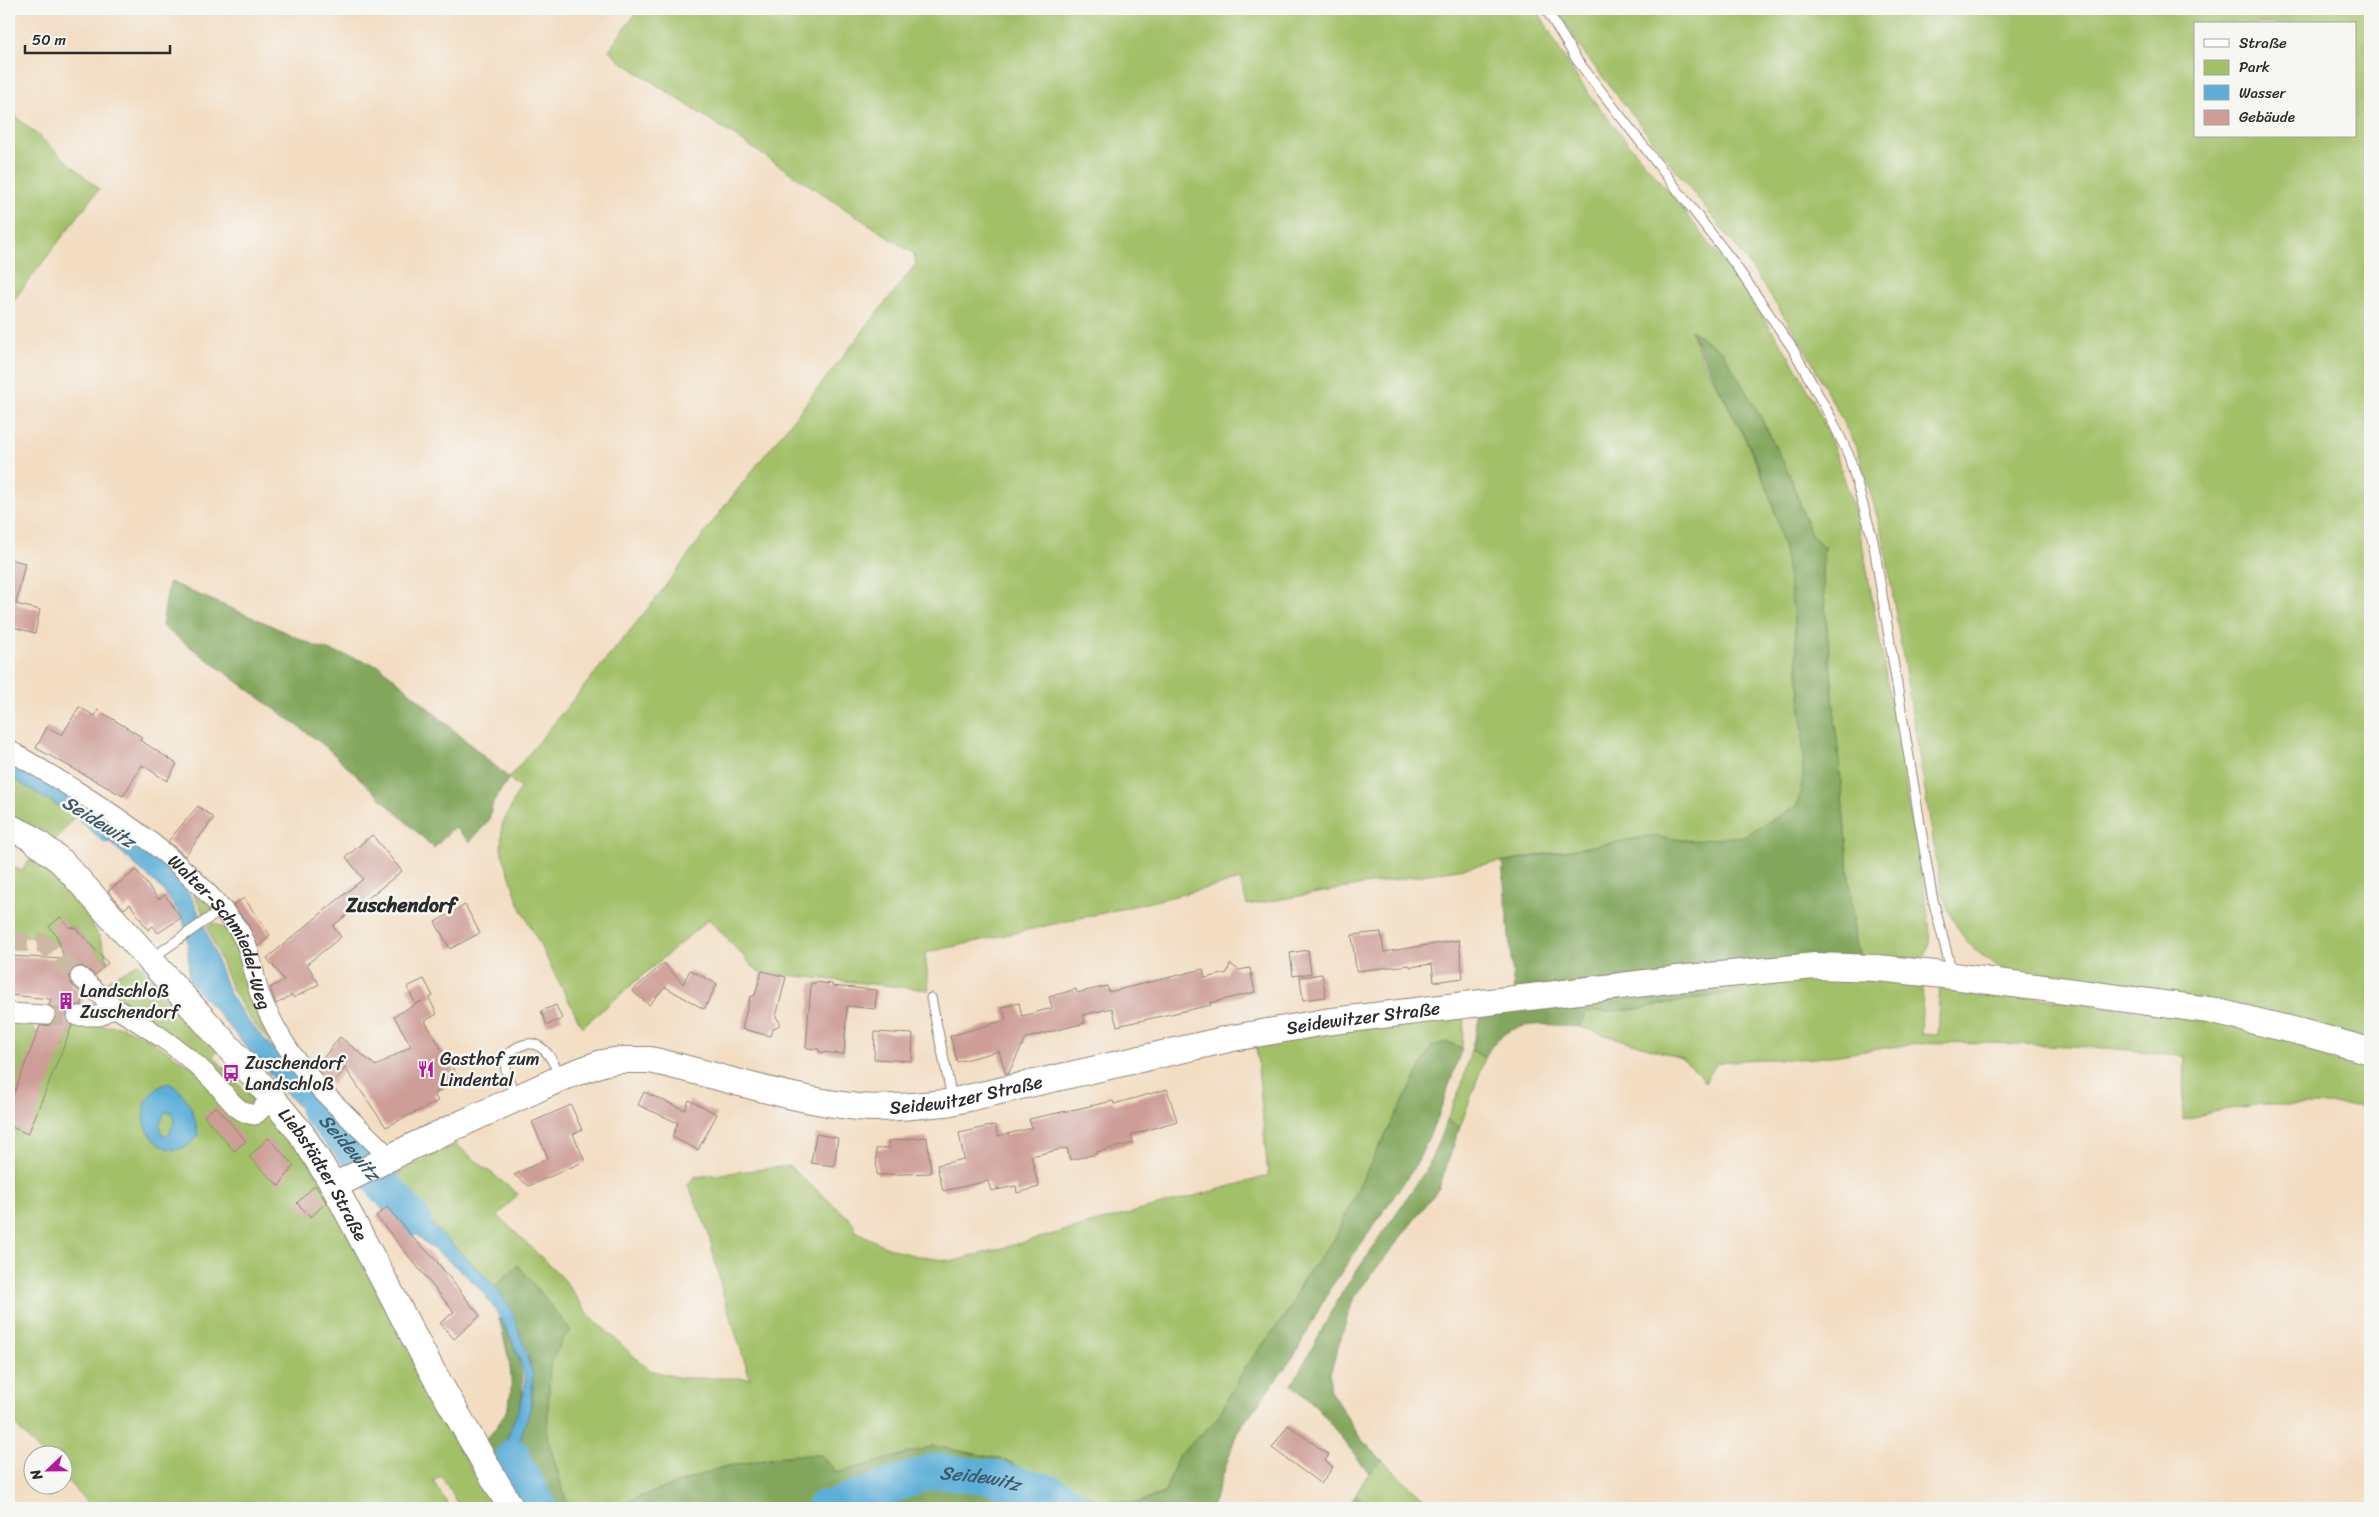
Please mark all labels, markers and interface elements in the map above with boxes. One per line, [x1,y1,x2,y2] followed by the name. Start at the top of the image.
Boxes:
[25,22,170,54] scale bar
[2194,22,2356,138] legend
[32,27,67,53] text: 50 m
[2239,30,2287,56] text: Straße
[2239,54,2270,80] text: Park
[2239,80,2287,106] text: Wasser
[2239,104,2295,130] text: Gebäude
[56,786,144,858] water label: Seidewitz
[160,846,280,1015] street label: Walter-Schmiedel-Weg
[345,888,459,923] district label: Zuschendorf
[80,975,182,1028] place label: Landschloß Zuschendorf
[56,991,76,1011] building icon: Landschloß Zuschendorf
[1284,992,1442,1044] street label: Seidewitzer Straße
[440,1043,540,1096] place label: Gasthof zum Lindental
[245,1047,347,1100] place label: Zuschendorf Landschloß
[416,1059,436,1079] restaurant icon: Gasthof zum Lindental
[221,1063,241,1083] bus stop icon: Zuschendorf Landschloß
[889,1066,1046,1124] street label: Seidewitzer Straße
[270,1100,377,1247] street label: Liebstädter Straße
[310,1106,391,1191] water label: Seidewitz
[22,1444,72,1494] north arrow
[938,1456,1027,1502] water label: Seidewitz
[23,1465,50,1485] text: N

